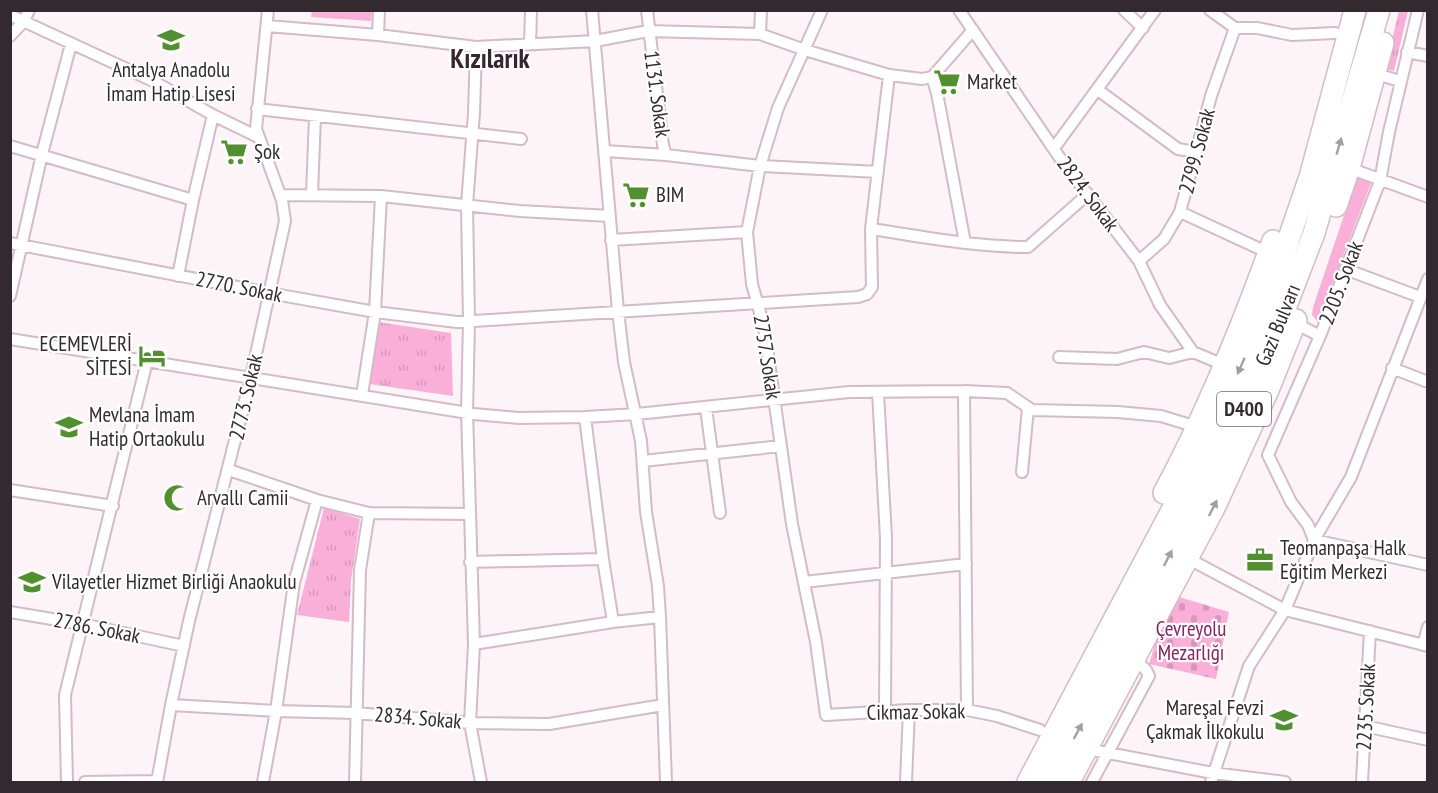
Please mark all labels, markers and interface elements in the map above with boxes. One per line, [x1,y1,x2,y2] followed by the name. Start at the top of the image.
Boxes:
[156,25,186,55] school or university icon: Antalya Anadolu İmam Hatip Lisesi
[450,41,531,75] district label: Kızılarık
[638,49,677,139] street label: 1131. Sokak
[106,56,236,107] place label: Antalya Anadolu İmam Hatip Lisesi
[932,67,962,97] supermarket icon: Market
[967,68,1017,95] place label: Market
[1172,105,1221,197] street label: 2799. Sokak
[219,137,249,167] supermarket icon: Şok
[1335,137,1344,155] one-way arrow
[254,138,280,165] place label: Şok
[1051,151,1125,237] street label: 2824. Sokak
[621,180,651,210] supermarket icon: BIM
[656,181,684,208] place label: BIM
[1312,237,1369,328] street label: 2205. Sokak
[194,265,285,308] street label: 2770. Sokak
[1249,280,1306,370] street label: Gazi Bulvarı
[747,313,788,401] street label: 2757. Sokak
[40,330,132,381] place label: ECEMEVLERİ SİTESİ
[137,341,167,371] hotel icon: ECEMEVLERİ SİTESİ
[223,351,268,442] street label: 2773. Sokak
[1236,357,1245,374] one-way arrow
[1217,392,1271,426] road number: D400
[89,401,205,452] place label: Mevlana İmam Hatip Ortaokulu
[54,412,84,442] school or university icon: Mevlana İmam Hatip Ortaokulu
[162,483,192,513] mosque icon: Arvallı Camii
[197,484,289,511] place label: Arvallı Camii
[1208,499,1218,516] one-way arrow
[1280,534,1406,585] place label: Teomanpaşa Halk Eğitim Merkezi
[1245,545,1275,575] office icon: Teomanpaşa Halk Eğitim Merkezi
[1164,550,1173,567] one-way arrow
[17,567,47,597] school or university icon: Vilayetler Hizmet Birliği Anaokulu
[51,568,297,595] place label: Vilayetler Hizmet Birliği Anaokulu
[52,606,143,649] street label: 2786. Sokak
[1156,615,1226,666] park label: Çevreyolu Mezarlığı
[1350,663,1381,751] street label: 2235. Sokak
[1146,694,1264,745] place label: Mareşal Fevzi Çakmak İlkokulu
[866,697,966,726] street label: Cikmaz Sokak
[373,700,463,735] street label: 2834. Sokak
[1269,705,1299,735] school or university icon: Mareşal Fevzi Çakmak İlkokulu
[1073,722,1083,739] one-way arrow

